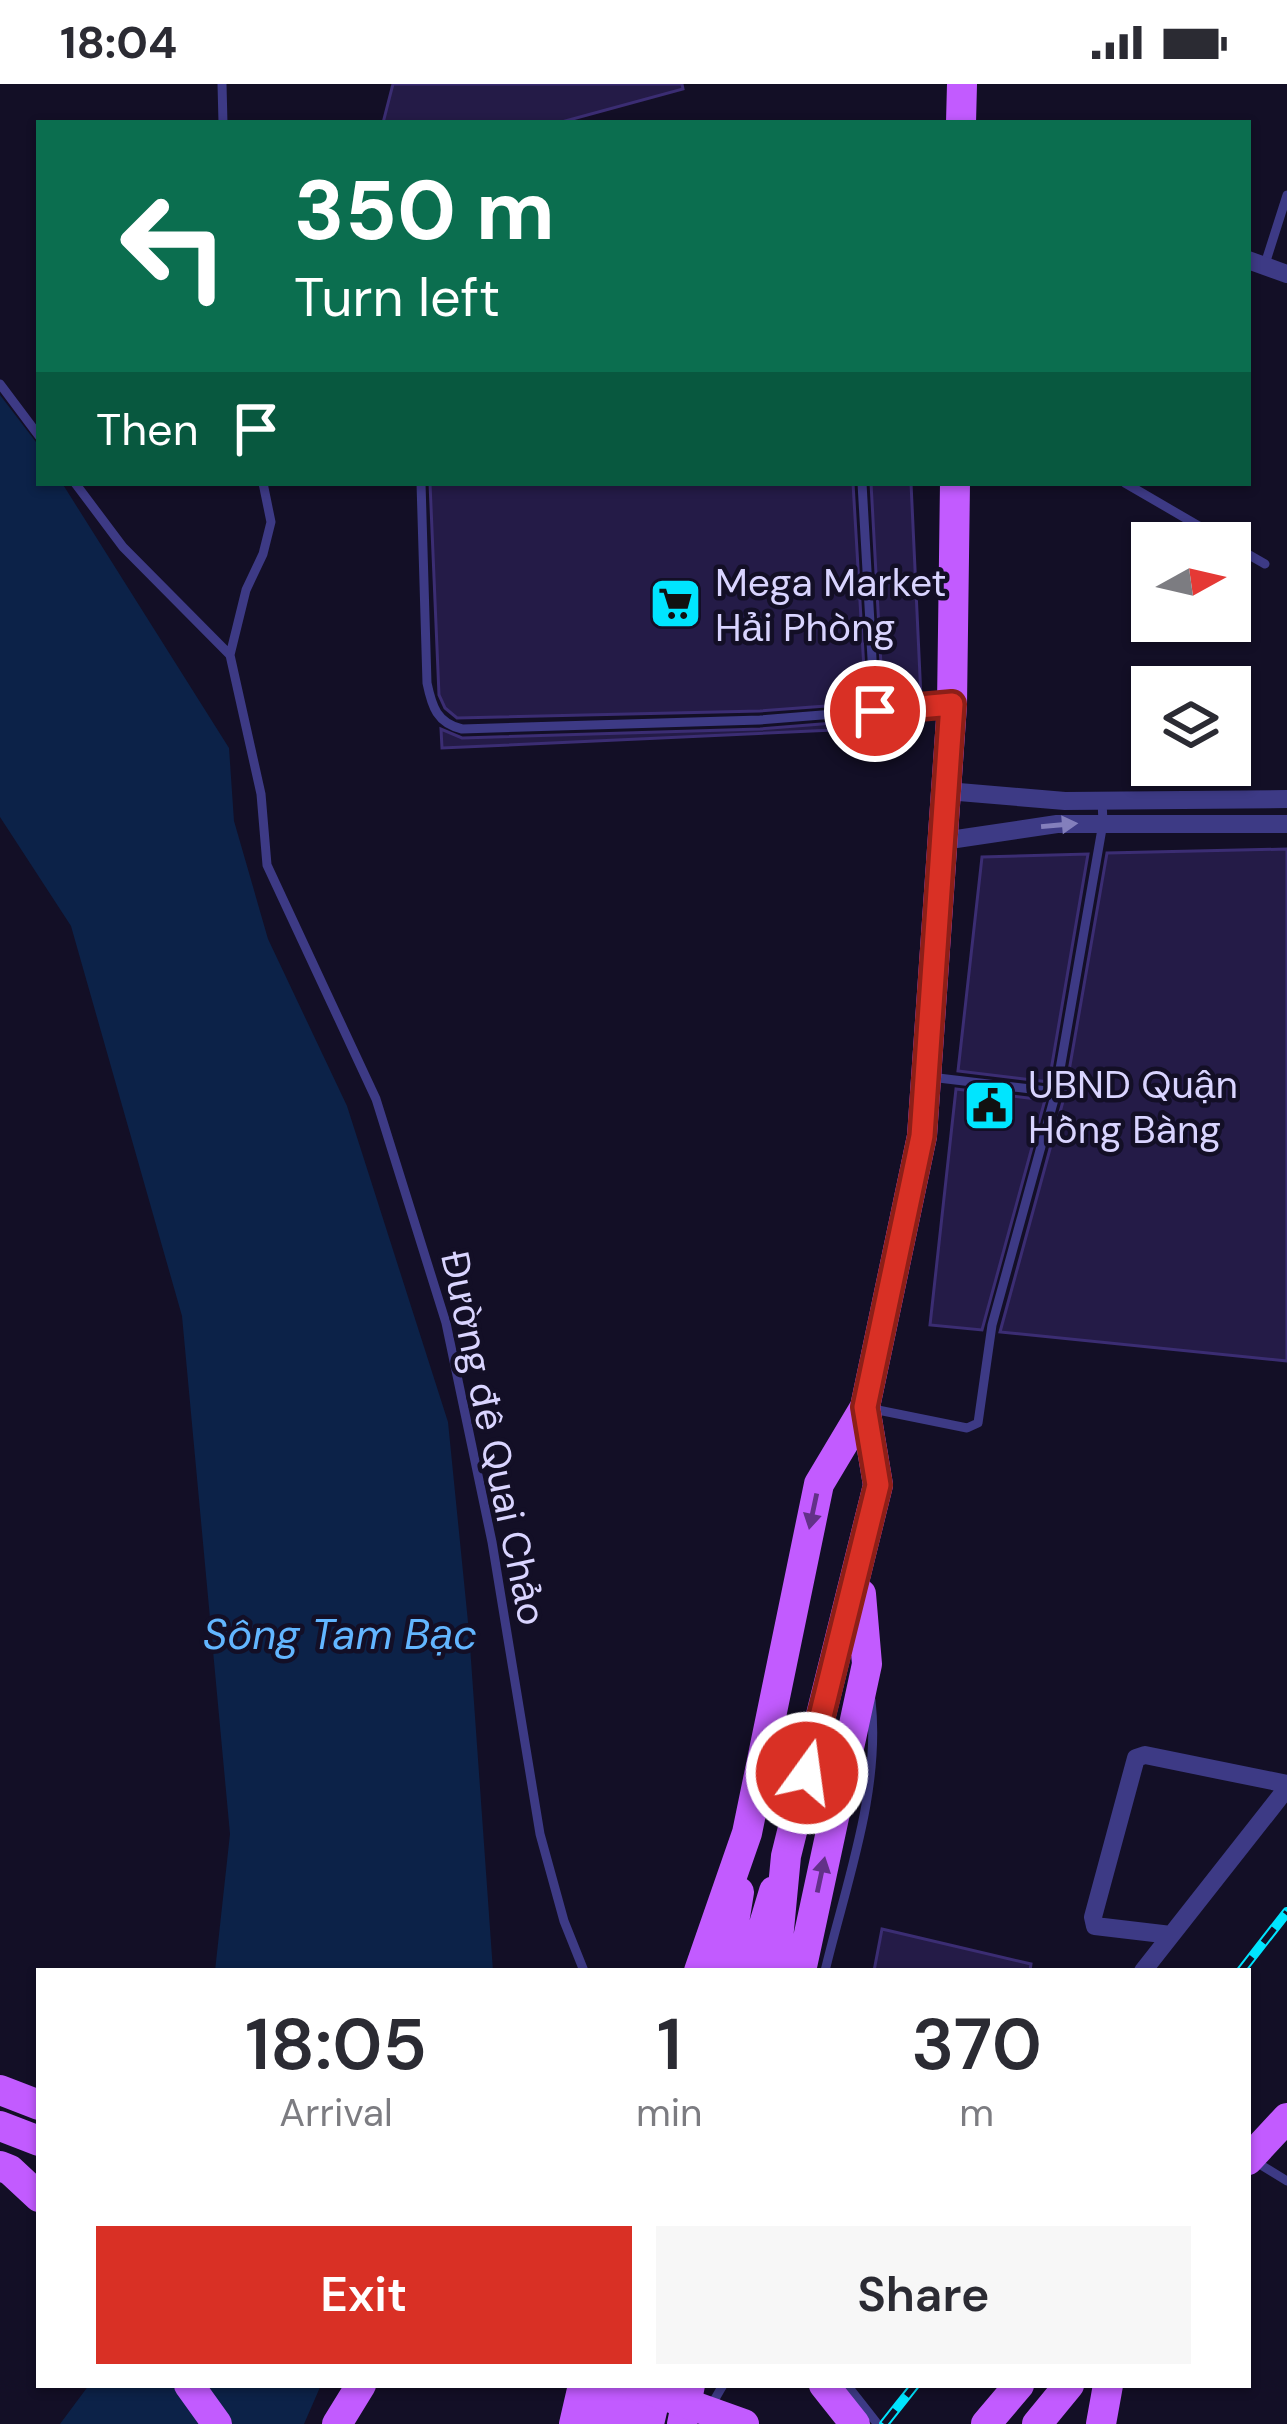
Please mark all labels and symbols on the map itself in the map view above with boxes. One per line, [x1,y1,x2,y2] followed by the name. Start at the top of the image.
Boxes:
[1131,522,1251,642] north arrow
[715,557,947,653] place label: Mega Market Hải Phòng
[648,576,704,632] supermarket icon: Mega Market Hải Phòng
[824,660,926,762] pin
[1041,815,1078,834] one-way arrow
[1028,1059,1238,1155] place label: UBND Quận Hồng Bàng
[961,1078,1017,1134] public building icon: UBND Quận Hồng Bàng
[429,1246,558,1630] street label: Đường đê Quai Chảo
[803,1492,822,1530] one-way arrow
[203,1607,477,1662] water label: Sông Tam Bạc
[744,1710,870,1836] position arrow
[813,1855,832,1893] one-way arrow

